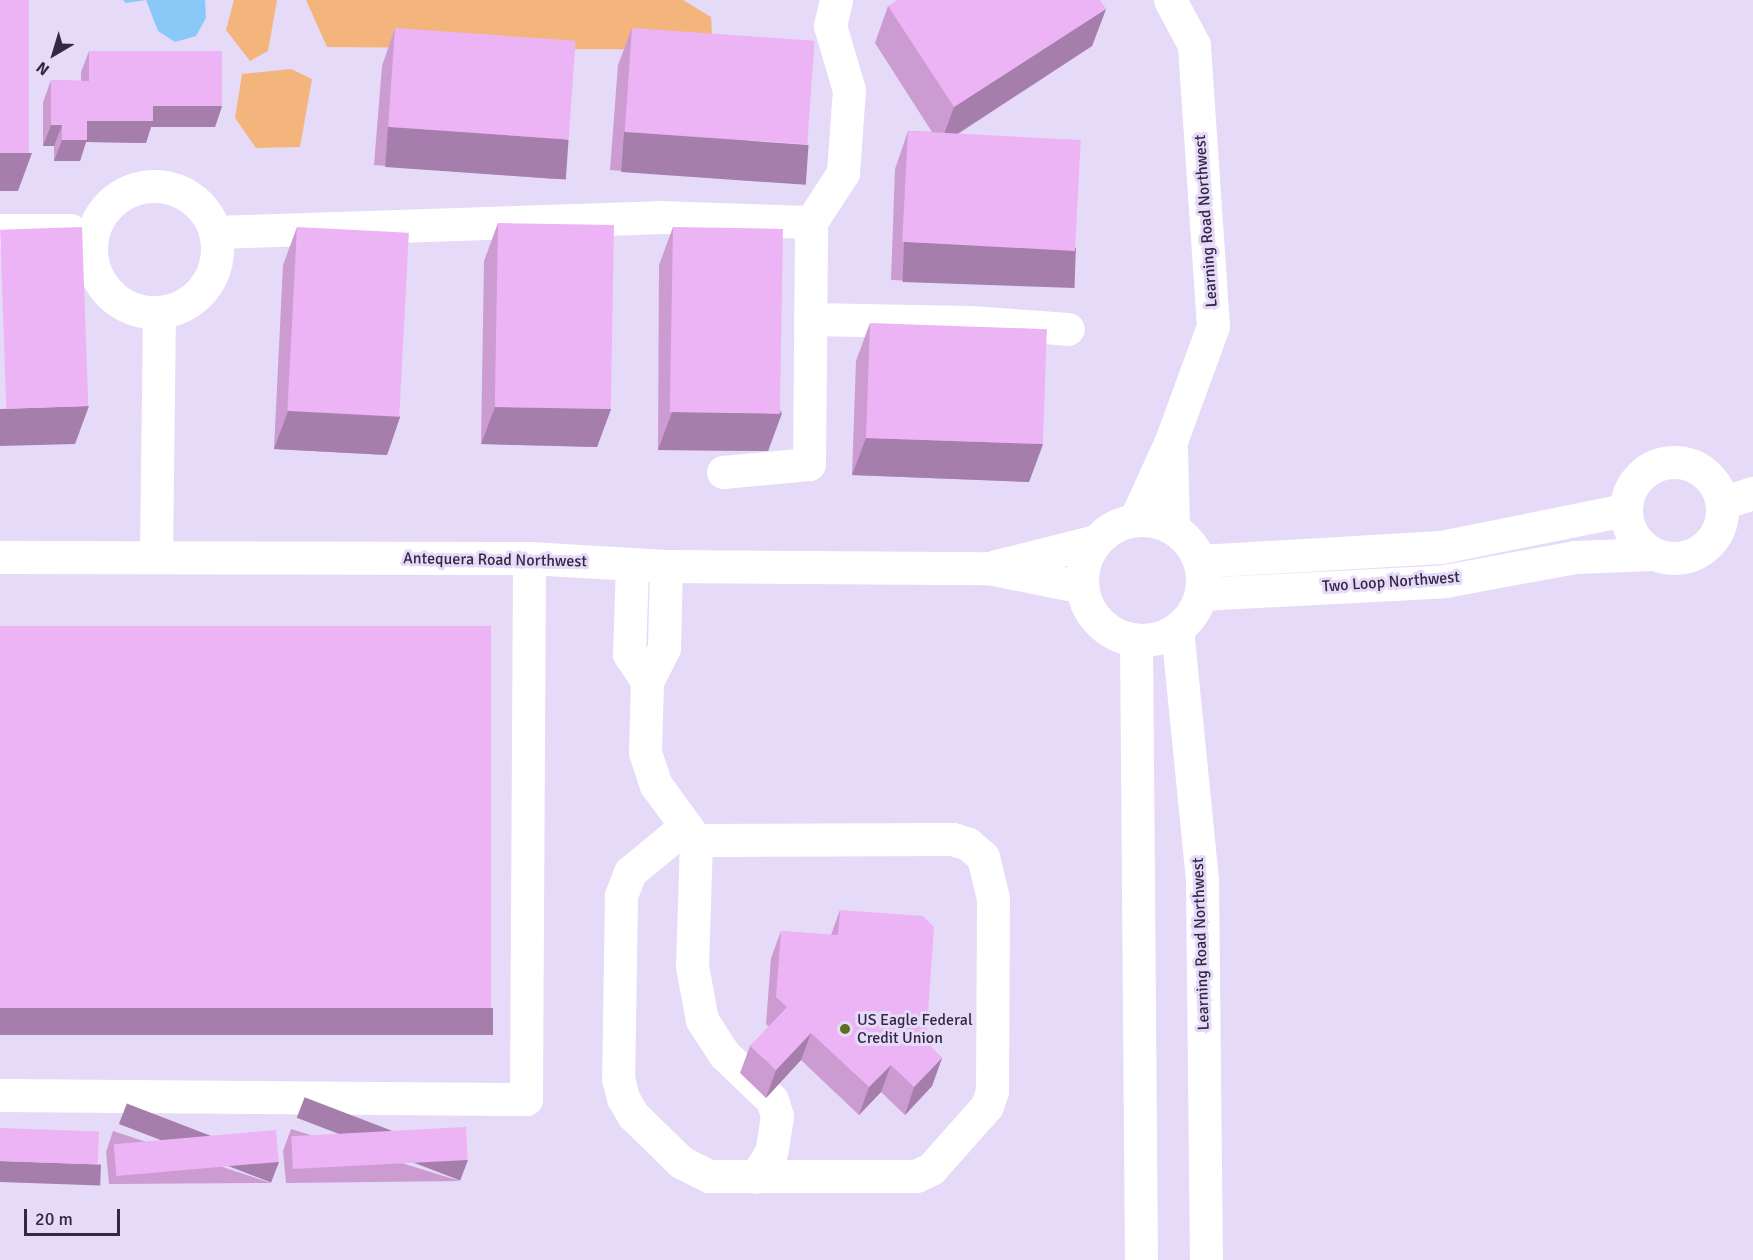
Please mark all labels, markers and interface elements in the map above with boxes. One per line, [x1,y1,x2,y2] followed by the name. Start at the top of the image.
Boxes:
[24,24,84,84] north arrow
[32,57,53,79] text: N
[1190,134,1222,308] street label: Learning Road Northwest
[403,549,587,571] street label: Antequera Road Northwest
[1322,568,1460,596] street label: Two Loop Northwest
[1188,857,1214,1031] street label: Learning Road Northwest
[857,1010,973,1048] place label: US Eagle Federal Credit Union
[838,1022,852,1036] marker: US Eagle Federal Credit Union
[27,1197,123,1235] scale bar
[35,1208,73,1230] text: 20 m

